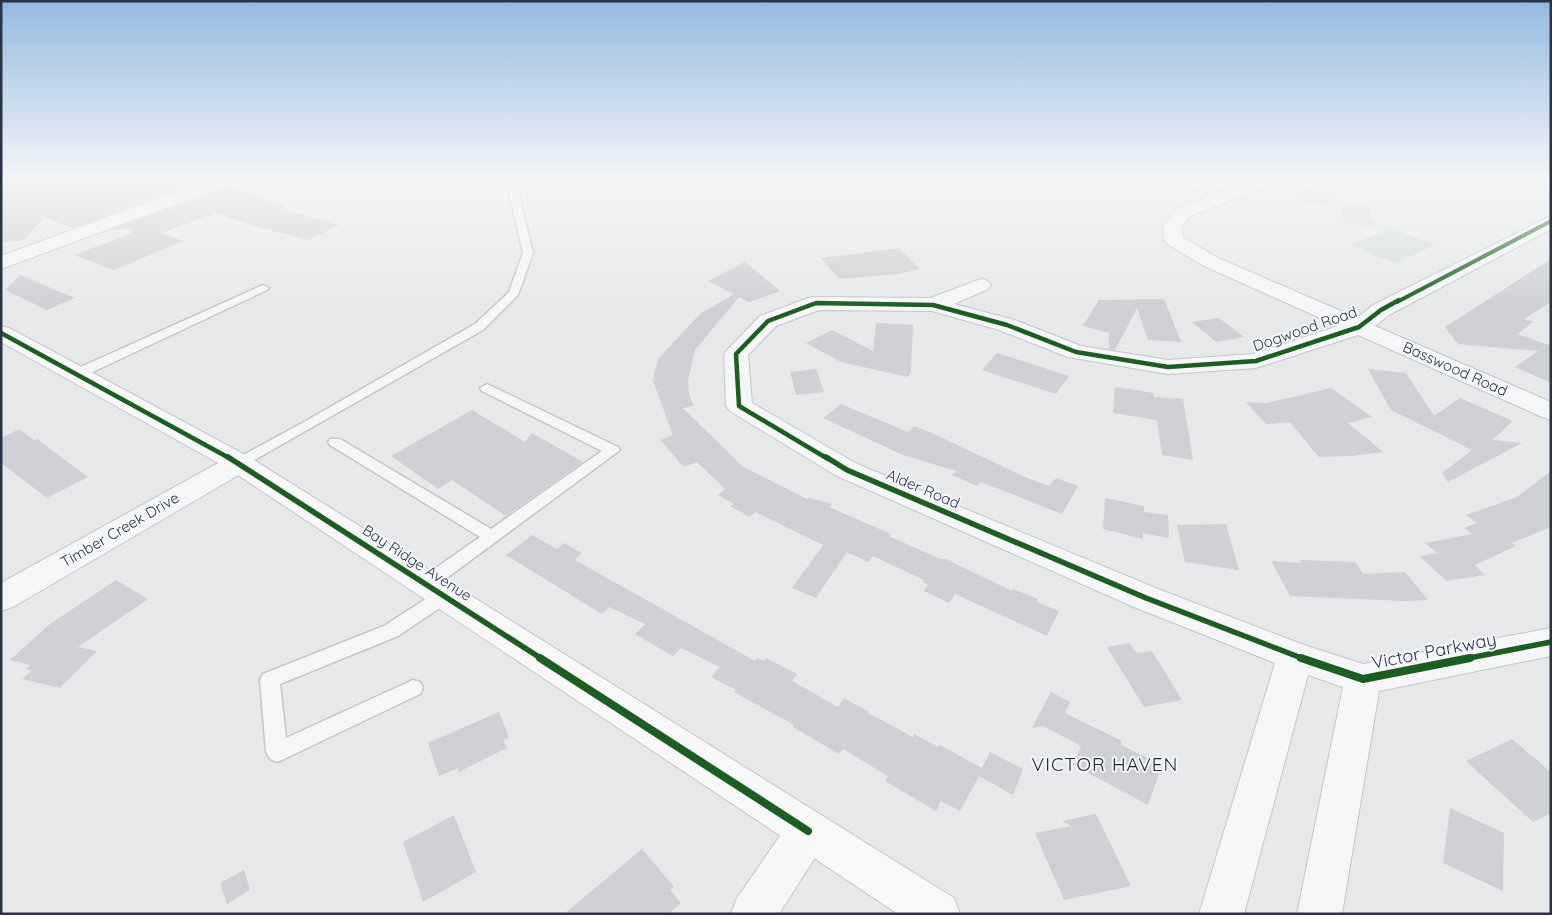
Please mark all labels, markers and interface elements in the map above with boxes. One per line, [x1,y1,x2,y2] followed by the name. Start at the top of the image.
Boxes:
[1250,302,1360,355] street label: Dogwood Road
[1400,337,1511,400] street label: Basswood Road
[884,465,963,512] street label: Alder Road
[57,488,182,571] street label: Timber Creek Drive
[359,520,476,605] street label: Bay Ridge Avenue
[1370,627,1498,674] street label: Victor Parkway
[1032,752,1178,776] district label: VICTOR HAVEN

